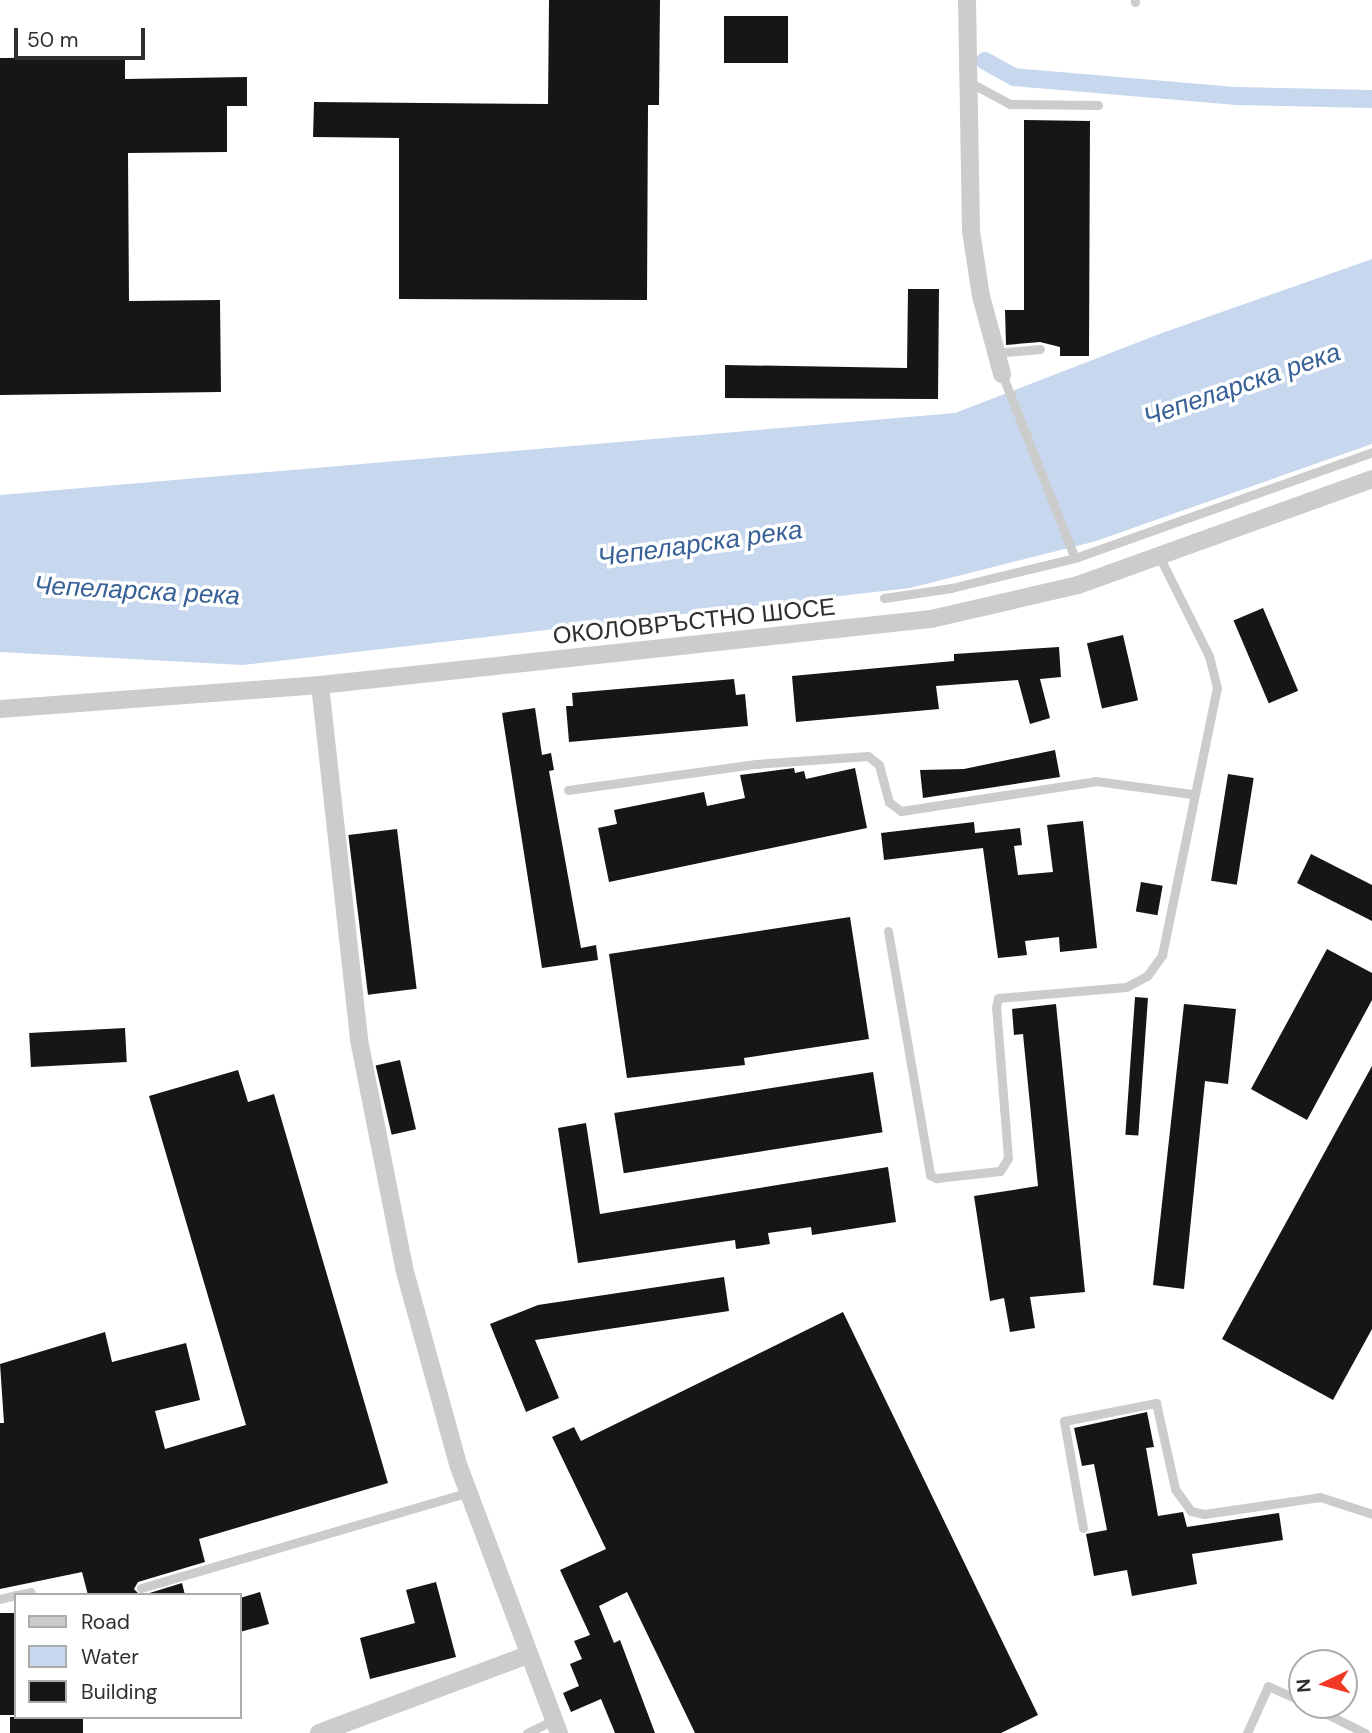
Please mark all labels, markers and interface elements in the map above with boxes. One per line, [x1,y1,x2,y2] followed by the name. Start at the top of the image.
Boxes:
[18,14,149,58] scale bar
[27,26,78,54] text: 50 m
[1139,337,1345,433] water label: Чепеларска река
[596,514,804,574] water label: Чепеларска река
[33,570,241,612] water label: Чепеларска река
[551,592,837,650] street label: ОКОЛОВРЪСТНО ШОСЕ
[14,1593,242,1719] legend
[81,1608,130,1636] text: Road
[81,1643,139,1671] text: Water
[1288,1649,1358,1719] north arrow
[81,1678,157,1706] text: Building
[1291,1678,1317,1694] text: N

